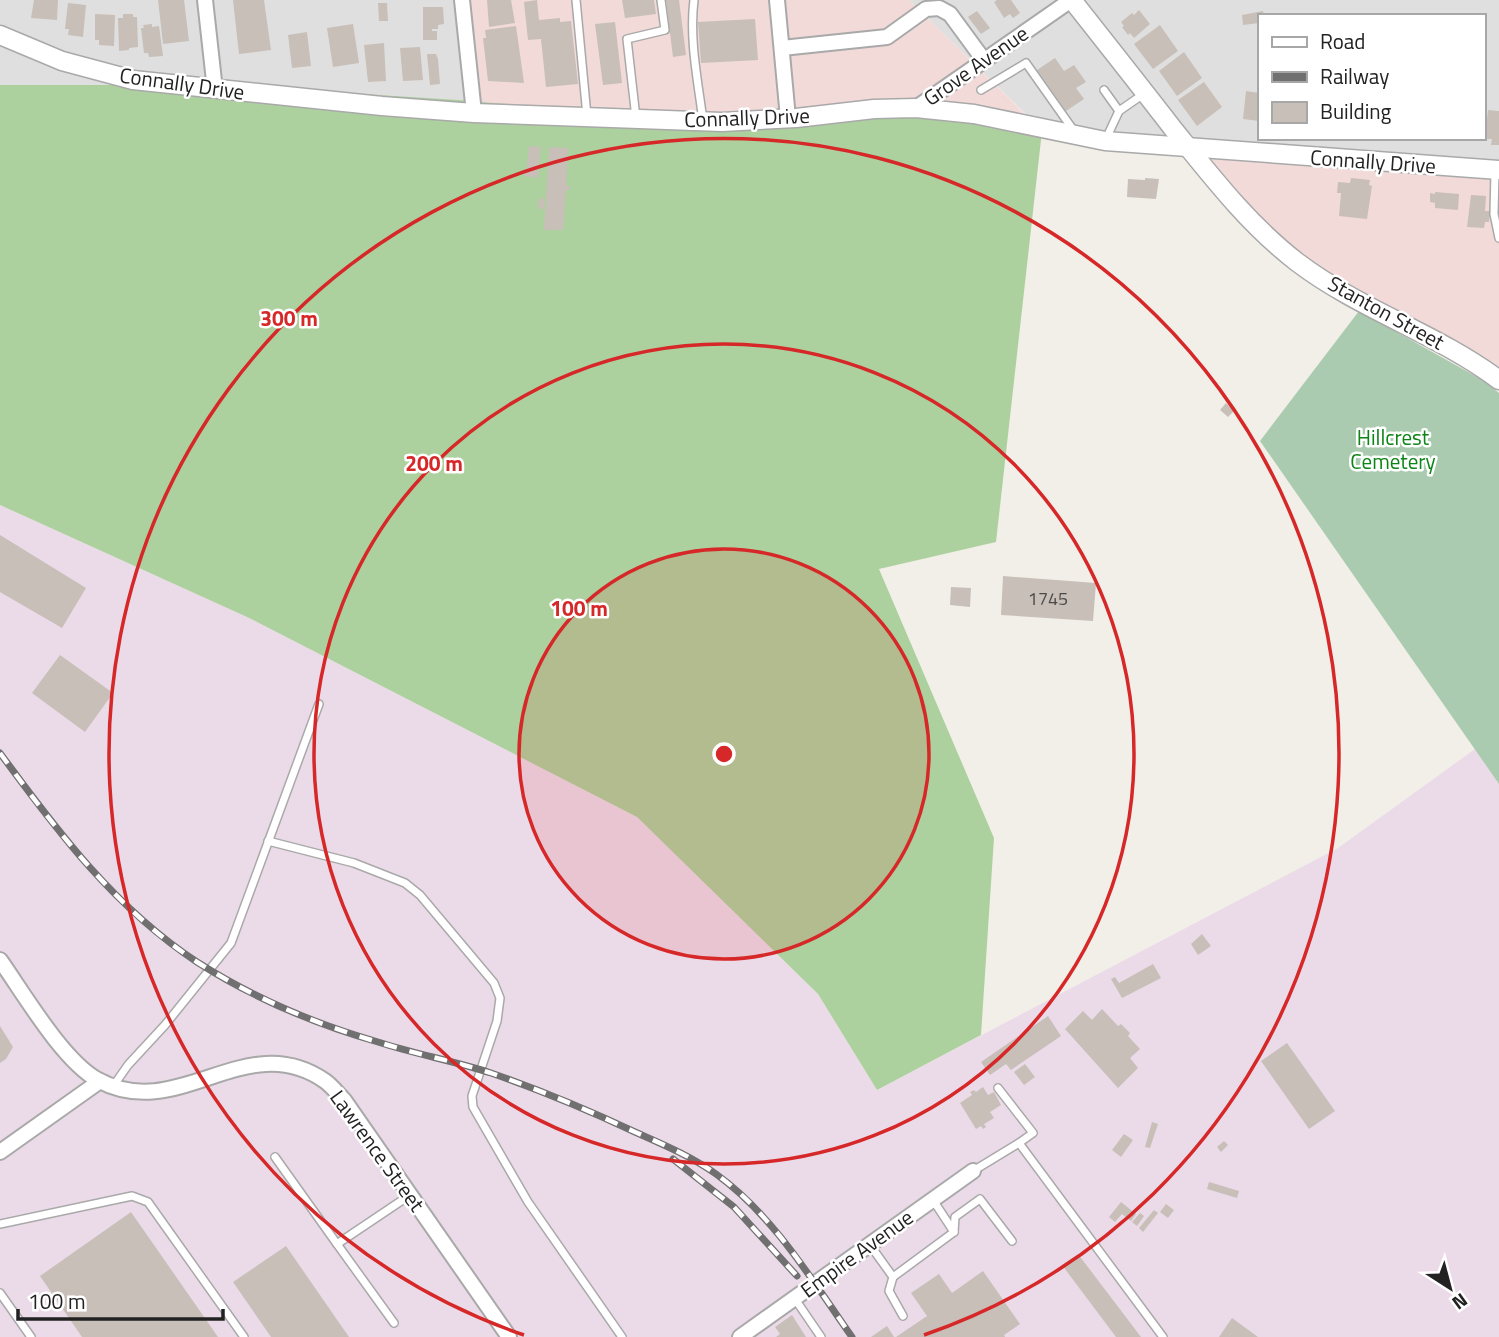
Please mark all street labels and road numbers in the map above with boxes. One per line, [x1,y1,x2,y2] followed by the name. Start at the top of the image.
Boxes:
[916,17,1034,113] street label: Grove Avenue
[118,58,247,108] street label: Connally Drive
[684,99,810,135] street label: Connally Drive
[1309,141,1437,181] street label: Connally Drive
[1322,267,1451,358] street label: Stanton Street
[323,1083,433,1219] street label: Lawrence Street
[793,1201,920,1305] street label: Empire Avenue

